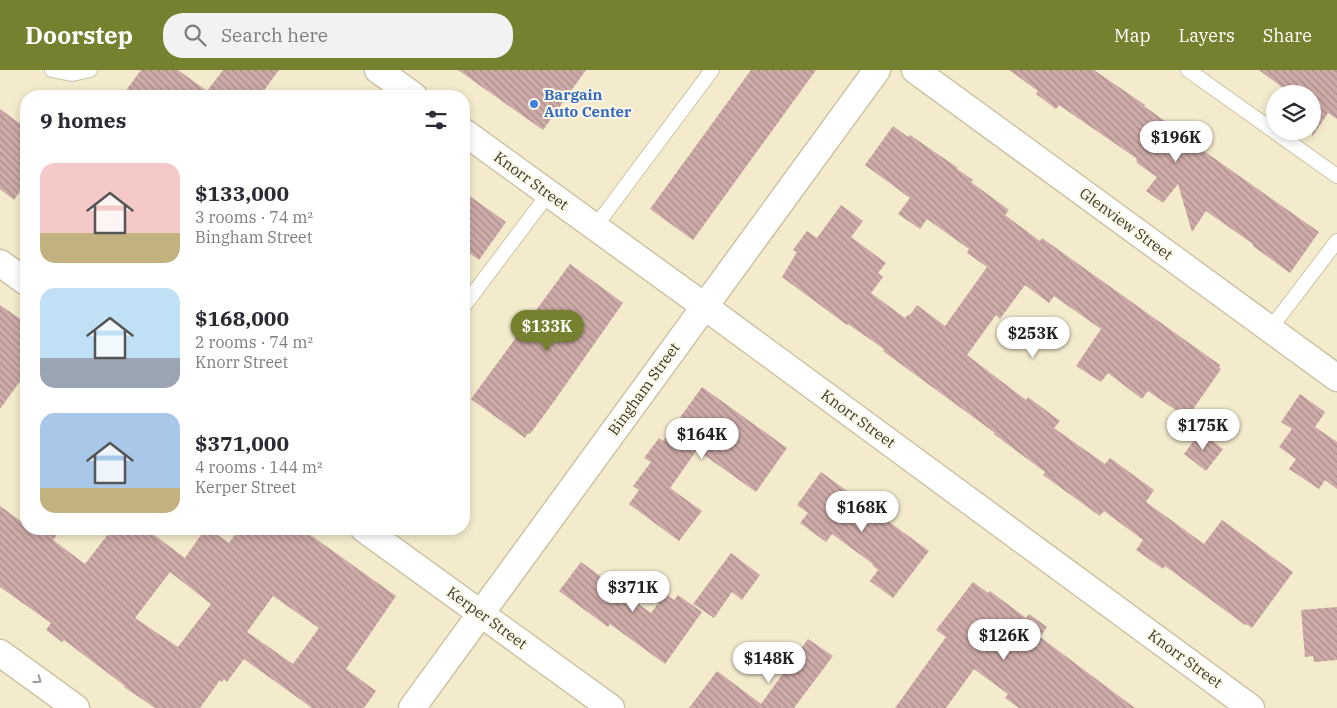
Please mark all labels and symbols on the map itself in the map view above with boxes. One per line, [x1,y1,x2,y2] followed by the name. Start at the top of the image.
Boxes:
[544,85,632,121] place label: Bargain Auto Center
[528,98,540,110] marker: Bargain Auto Center
[1141,121,1211,163] pin: $196K
[490,147,572,214] street label: Knorr Street
[1076,183,1177,264] street label: Glenview Street
[512,310,582,352] pin: $133K
[998,316,1068,359] pin: $253K
[604,339,684,439] street label: Bingham Street
[817,385,899,452] street label: Knorr Street
[1168,408,1238,451] pin: $175K
[667,418,737,460] pin: $164K
[827,490,897,533] pin: $168K
[598,570,668,613] pin: $371K
[443,582,531,653] street label: Kerper Street
[969,618,1039,661] pin: $126K
[1144,625,1226,692] street label: Knorr Street
[734,642,804,684] pin: $148K
[32,674,42,683] one-way arrow

